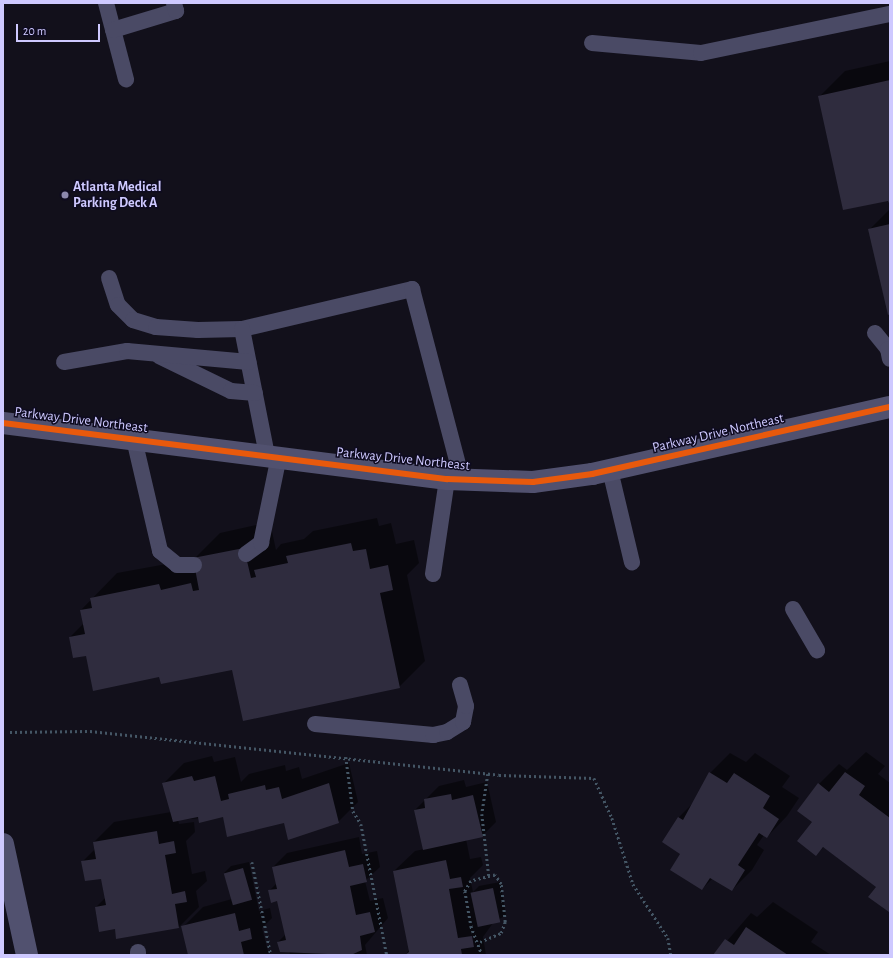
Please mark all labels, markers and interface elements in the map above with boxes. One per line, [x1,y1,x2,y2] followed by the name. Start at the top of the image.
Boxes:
[18,16,102,42] scale bar
[23,25,46,37] text: 20 m
[73,179,161,212] place label: Atlanta Medical Parking Deck A
[60,190,70,200] marker: Atlanta Medical Parking Deck A
[13,403,149,437] street label: Parkway Drive Northeast
[651,410,785,456] street label: Parkway Drive Northeast
[335,444,471,474] street label: Parkway Drive Northeast

